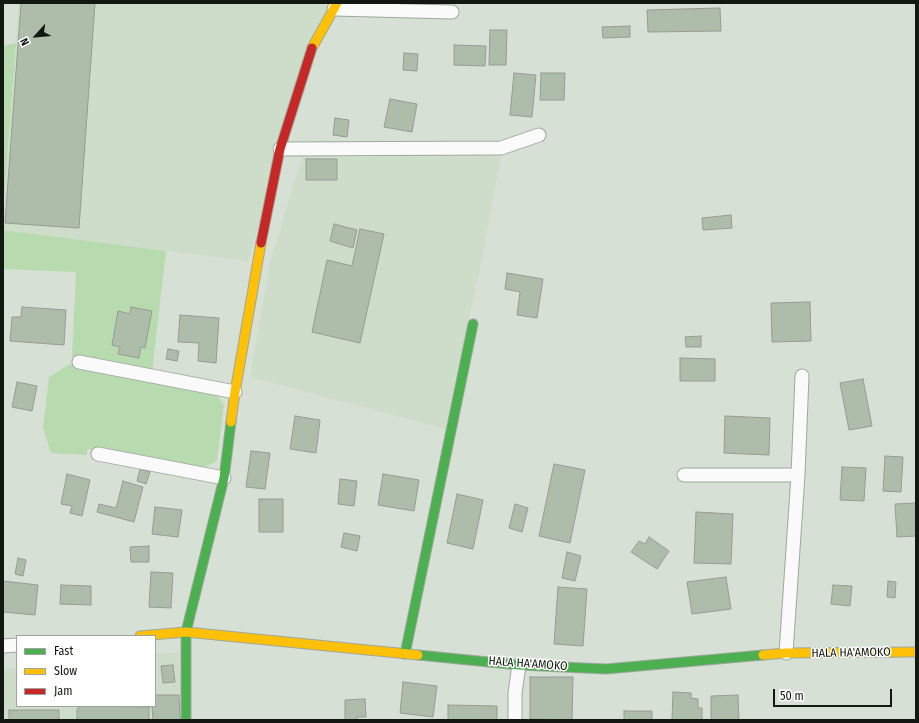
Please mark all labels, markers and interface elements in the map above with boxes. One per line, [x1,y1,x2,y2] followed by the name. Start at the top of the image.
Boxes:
[16,16,56,56] north arrow
[18,36,32,48] text: N
[16,635,156,707] legend
[54,644,73,658] text: Fast
[811,645,891,661] street label: HALA HA'AMOKO
[488,654,568,674] street label: HALA HA'AMOKO
[54,664,77,678] text: Slow
[775,681,894,707] scale bar
[54,684,72,698] text: Jam
[780,689,804,703] text: 50 m

